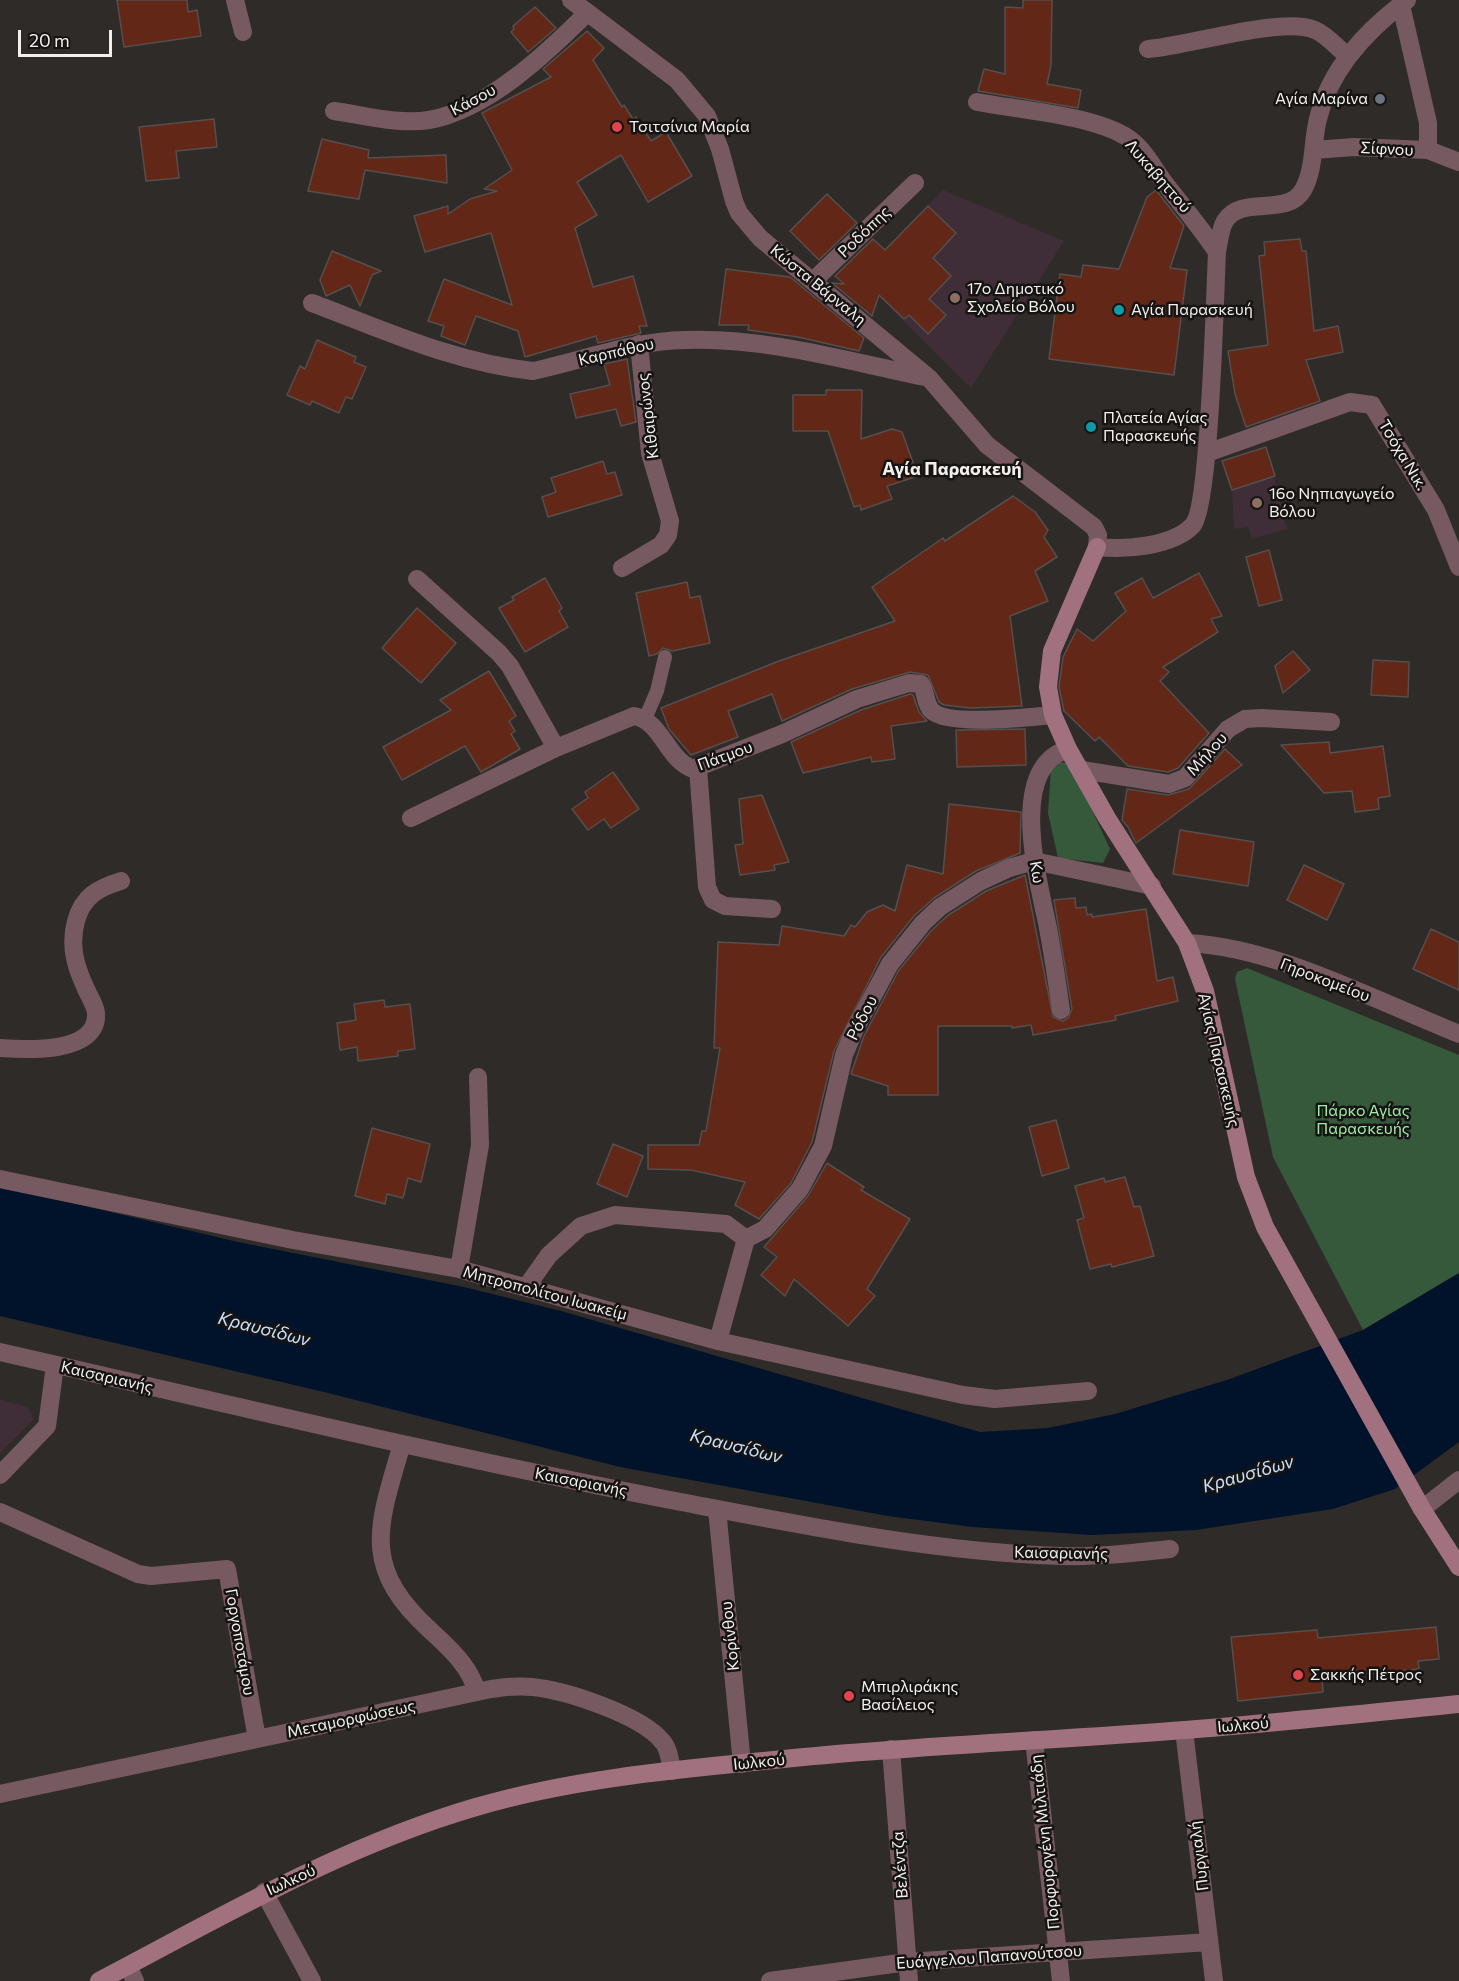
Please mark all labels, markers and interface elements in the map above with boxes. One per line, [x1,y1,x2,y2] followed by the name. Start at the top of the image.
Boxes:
[21,18,116,56] scale bar
[29,29,70,51] text: 20 m
[447,80,499,120] street label: Κάσου
[1275,89,1368,109] place label: Αγία Μαρίνα
[1373,92,1387,106] marker: Αγία Μαρίνα
[629,117,750,137] place label: Τσιτσίνια Μαρία
[610,120,624,134] marker: Τσιτσίνια Μαρία
[1121,135,1195,217] street label: Λυκαβηττού
[1360,138,1414,160] street label: Σίφνου
[834,202,894,262] street label: Ροδόπης
[766,241,870,329] street label: Κώστα Βάρναλη
[967,279,1075,317] place label: 17ο Δημοτικό Σχολείο Βόλου
[948,291,962,305] marker: 17ο Δημοτικό Σχολείο Βόλου
[1131,300,1253,320] place label: Αγία Παρασκευή
[1112,303,1126,317] marker: Αγία Παρασκευή
[576,334,656,370] street label: Καρπάθου
[633,372,663,460] street label: Κιθαιρώνος
[1103,408,1207,446] place label: Πλατεία Αγίας Παρασκευής
[1374,416,1432,494] street label: Τσόχα Νικ.
[1084,420,1098,434] marker: Πλατεία Αγίας Παρασκευής
[882,458,1022,480] district label: Αγία Παρασκευή
[1269,484,1395,522] place label: 16ο Νηπιαγωγείο Βόλου
[1250,496,1264,510] marker: 16ο Νηπιαγωγείο Βόλου
[1183,729,1231,779] street label: Μήλου
[695,737,755,775] street label: Πάτμου
[1026,859,1048,885] street label: Κω
[1278,954,1372,1006] street label: Γηροκομείου
[1194,991,1244,1129] street label: Αγίας Παρασκευής
[843,992,881,1044] street label: Ρόδου
[1316,1101,1410,1139] park label: Πάρκο Αγίας Παρασκευής
[461,1262,629,1324] street label: Μητροπολίτου Ιωακείμ
[216,1307,312,1351] water label: Κραυσίδων
[59,1357,155,1397] street label: Καισαριανής
[688,1424,784,1468] water label: Κραυσίδων
[1200,1451,1296,1497] water label: Κραυσίδων
[533,1464,629,1500] street label: Καισαριανής
[1014,1543,1108,1563] street label: Καισαριανής
[221,1587,259,1697] street label: Γοργοποτάμου
[717,1600,743,1672] street label: Κορίνθου
[1310,1665,1422,1685] place label: Σακκής Πέτρος
[1291,1668,1305,1682] marker: Σακκής Πέτρος
[861,1677,958,1715] place label: Μπιρλιράκης Βασίλειος
[842,1689,856,1703] marker: Μπιρλιράκης Βασίλειος
[285,1696,417,1742] street label: Μεταμορφώσεως
[1216,1713,1270,1737] street label: Ιωλκού
[732,1750,786,1774] street label: Ιωλκού
[1026,1754,1064,1930] street label: Πορφυρογένη Μιλτιάδη
[1185,1820,1213,1892] street label: Πυργιαλή
[888,1831,912,1899] street label: Βελέντζα
[263,1860,319,1900] street label: Ιωλκού
[896,1941,1082,1973] street label: Ευάγγελου Παπανούτσου

